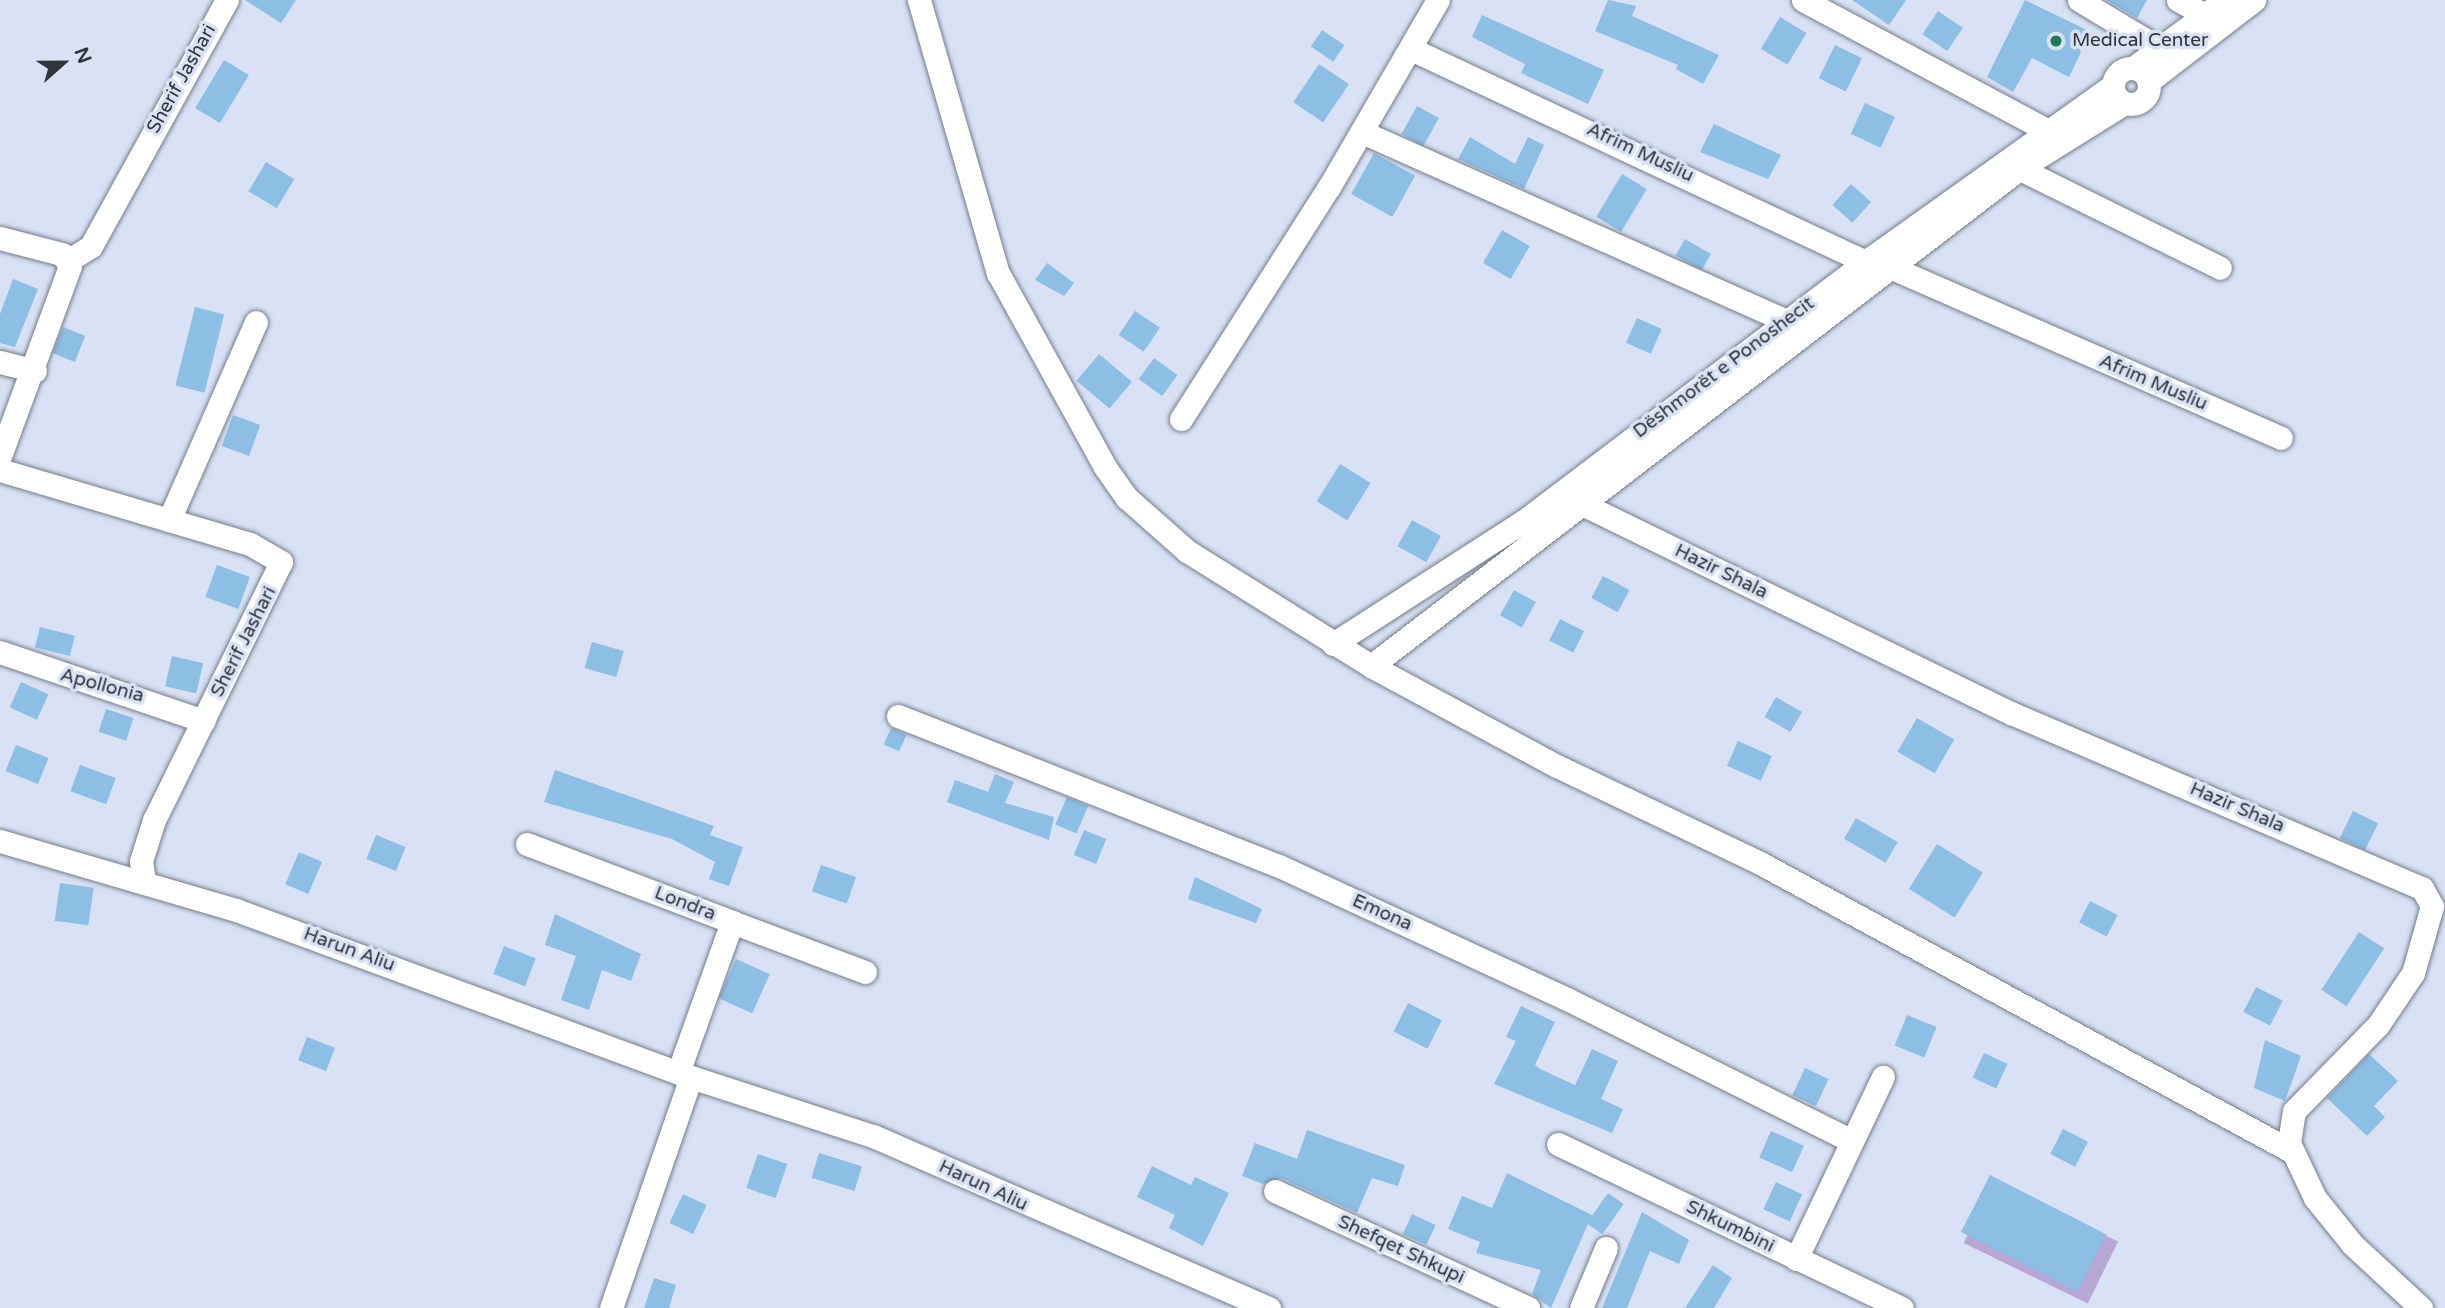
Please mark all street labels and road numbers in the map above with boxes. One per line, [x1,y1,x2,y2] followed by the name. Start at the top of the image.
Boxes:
[143,21,221,137] street label: Sherif Jashari
[1583,118,1697,188] street label: Afrim Musliu
[1629,292,1819,444] street label: Dëshmorët e Ponoshecit
[2095,350,2211,416] street label: Afrim Musliu
[1671,540,1771,604] street label: Hazir Shala
[206,583,282,701] street label: Sherif Jashari
[58,664,146,708] street label: Apollonia
[2186,778,2288,838] street label: Hazir Shala
[651,882,719,926] street label: Londra
[1348,890,1416,936] street label: Emona
[300,923,398,977] street label: Harun Aliu
[935,1155,1031,1217] street label: Harun Aliu
[1682,1196,1778,1258] street label: Shkumbini
[1334,1211,1468,1289] street label: Shefqet Shkupi

